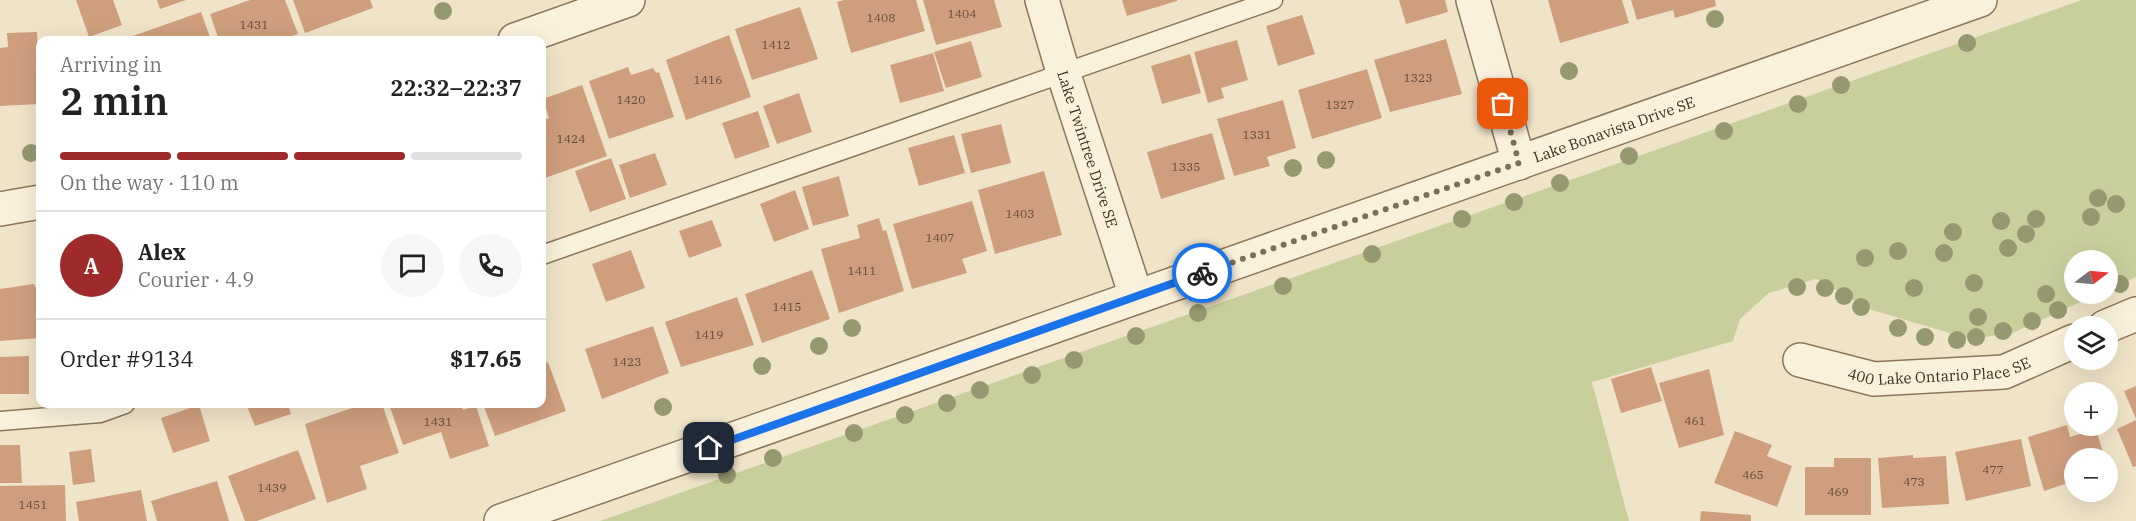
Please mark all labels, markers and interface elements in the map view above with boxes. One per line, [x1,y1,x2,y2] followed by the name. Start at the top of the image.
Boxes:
[948,6,976,21] house number: 1404
[867,10,895,25] house number: 1408
[240,17,268,32] house number: 1431
[762,37,790,52] house number: 1412
[60,51,162,78] text: Arriving in
[1054,68,1123,230] street label: Lake Twintree Drive SE
[1404,70,1432,85] house number: 1323
[694,72,722,87] house number: 1416
[390,73,522,102] text: 22:32–22:37
[60,75,168,126] text: 2 min
[1477,78,1528,129] pin
[1486,87,1519,120] icon: bag
[617,92,645,107] house number: 1420
[1531,92,1697,166] street label: Lake Bonavista Drive SE
[1326,97,1354,112] house number: 1327
[1243,127,1271,142] house number: 1331
[557,131,585,146] house number: 1424
[1172,159,1200,174] house number: 1335
[60,169,239,196] text: On the way · 110 m
[1006,206,1034,221] house number: 1403
[926,230,954,245] house number: 1407
[381,234,444,297] button: chat
[459,234,522,297] button: phone
[138,237,186,266] text: Alex
[1172,243,1232,303] courier
[2064,250,2118,304] north arrow
[2064,250,2118,502] map controls
[84,251,99,280] text: A
[1186,257,1219,290] icon: bike
[848,263,876,278] house number: 1411
[138,266,254,293] text: Courier · 4.9
[773,299,801,314] house number: 1415
[2064,316,2118,370] button: layers
[695,327,723,342] house number: 1419
[60,344,194,373] text: Order #9134
[450,344,522,373] text: $17.65
[1846,352,2033,388] street label: 400 Lake Ontario Place SE
[613,354,641,369] house number: 1423
[2064,382,2118,436] button: +
[1684,413,1706,428] house number: 461
[424,414,452,429] house number: 1431
[683,422,734,473] pin
[692,431,725,464] icon: home
[2064,448,2118,502] button: −
[1982,462,2004,477] house number: 477
[1742,467,1764,482] house number: 465
[1903,474,1925,489] house number: 473
[258,480,286,495] house number: 1439
[1827,484,1849,499] house number: 469
[19,497,47,512] house number: 1451

